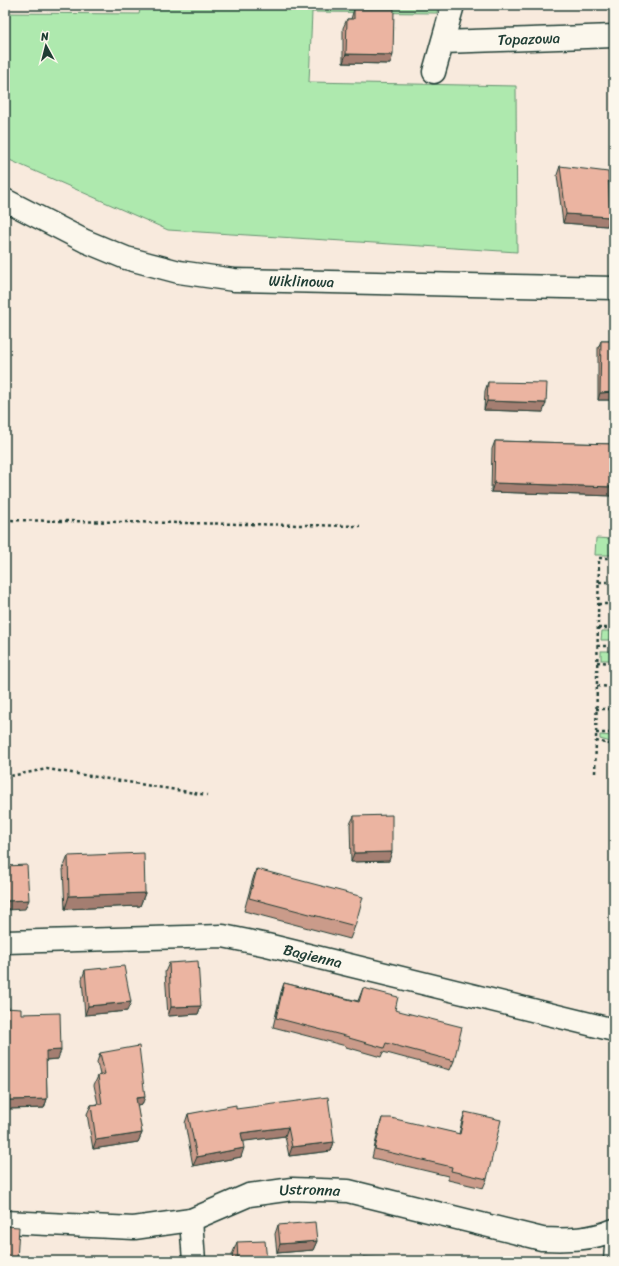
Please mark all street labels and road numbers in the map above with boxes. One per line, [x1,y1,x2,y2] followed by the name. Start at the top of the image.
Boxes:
[497,25,561,53] street label: Topazowa
[268,268,335,295] street label: Wiklinowa
[281,936,345,976] street label: Bagienna
[278,1176,341,1204] street label: Ustronna

